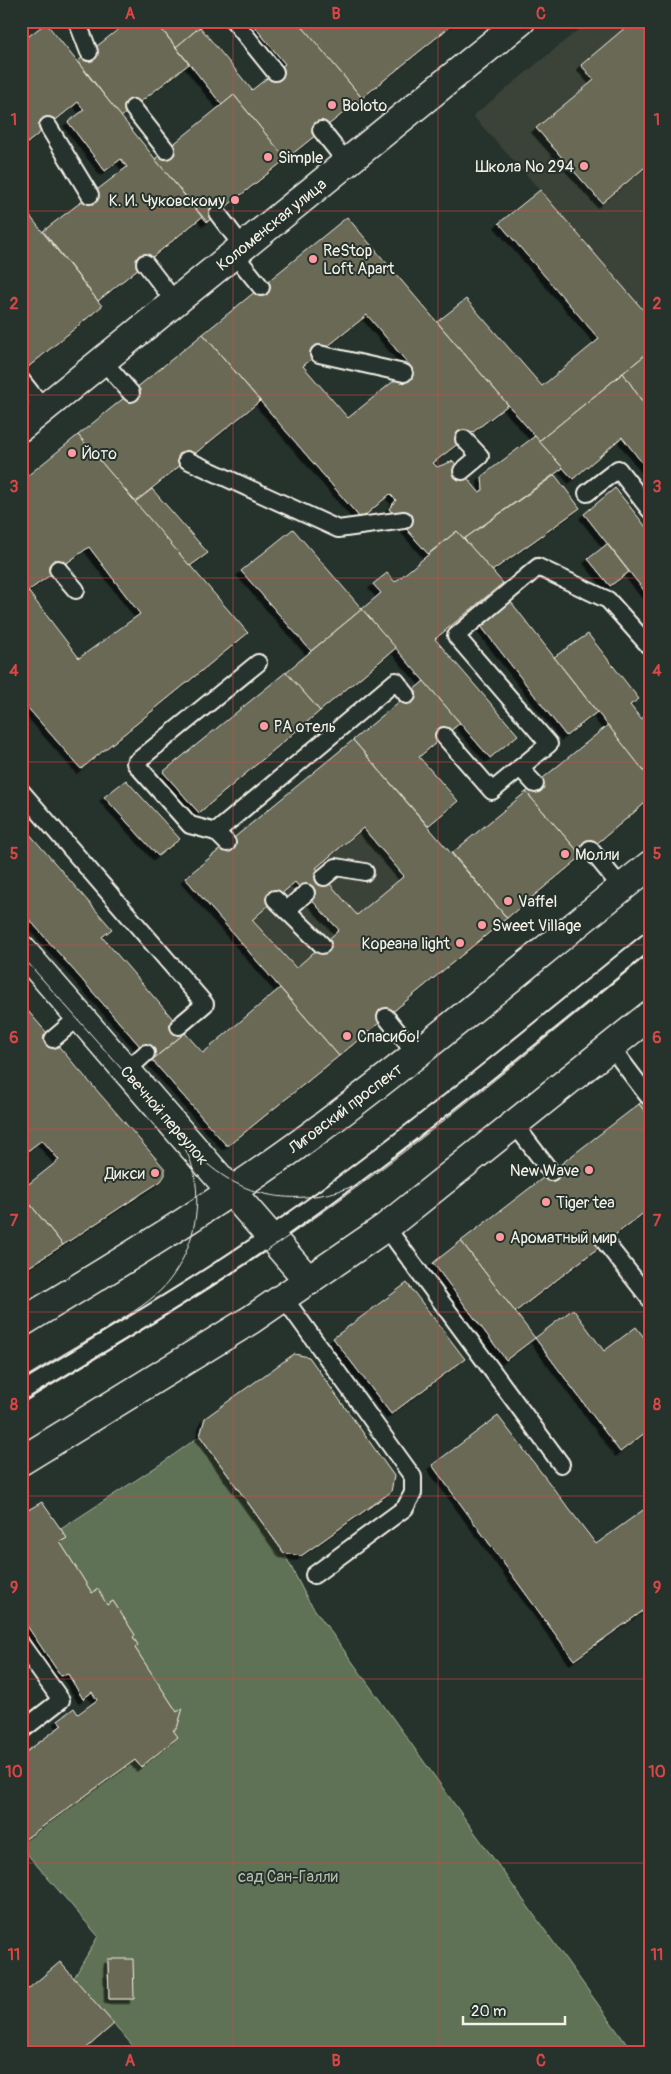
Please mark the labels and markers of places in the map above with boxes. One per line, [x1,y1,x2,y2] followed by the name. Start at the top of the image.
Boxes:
[342,96,387,116] place label: Boloto
[326,99,338,111] marker: Boloto
[278,148,323,168] place label: Simple
[262,151,274,163] marker: Simple
[475,157,574,177] place label: Школа № 294
[578,160,590,172] marker: Школа № 294
[109,191,225,211] place label: К. И. Чуковскому
[229,194,241,206] marker: К. И. Чуковскому
[323,241,395,279] place label: ReStop Loft Apart
[307,253,319,265] marker: ReStop Loft Apart
[82,444,117,464] place label: Йото
[66,447,78,459] marker: Йото
[274,717,336,737] place label: РА отель
[258,720,270,732] marker: РА отель
[575,845,619,865] place label: Молли
[559,848,571,860] marker: Молли
[518,892,557,912] place label: Vaffel
[502,895,514,907] marker: Vaffel
[492,916,581,936] place label: Sweet Village
[476,919,488,931] marker: Sweet Village
[362,934,451,954] place label: Кореана light
[454,937,466,949] marker: Кореана light
[357,1027,420,1047] place label: Спасибо!
[341,1030,353,1042] marker: Спасибо!
[510,1161,579,1181] place label: New Wave
[104,1164,145,1184] place label: Дикси
[583,1164,595,1176] marker: New Wave
[149,1167,161,1179] marker: Дикси
[556,1193,615,1213] place label: Tiger tea
[540,1196,552,1208] marker: Tiger tea
[510,1228,617,1248] place label: Ароматный мир
[494,1231,506,1243] marker: Ароматный мир

